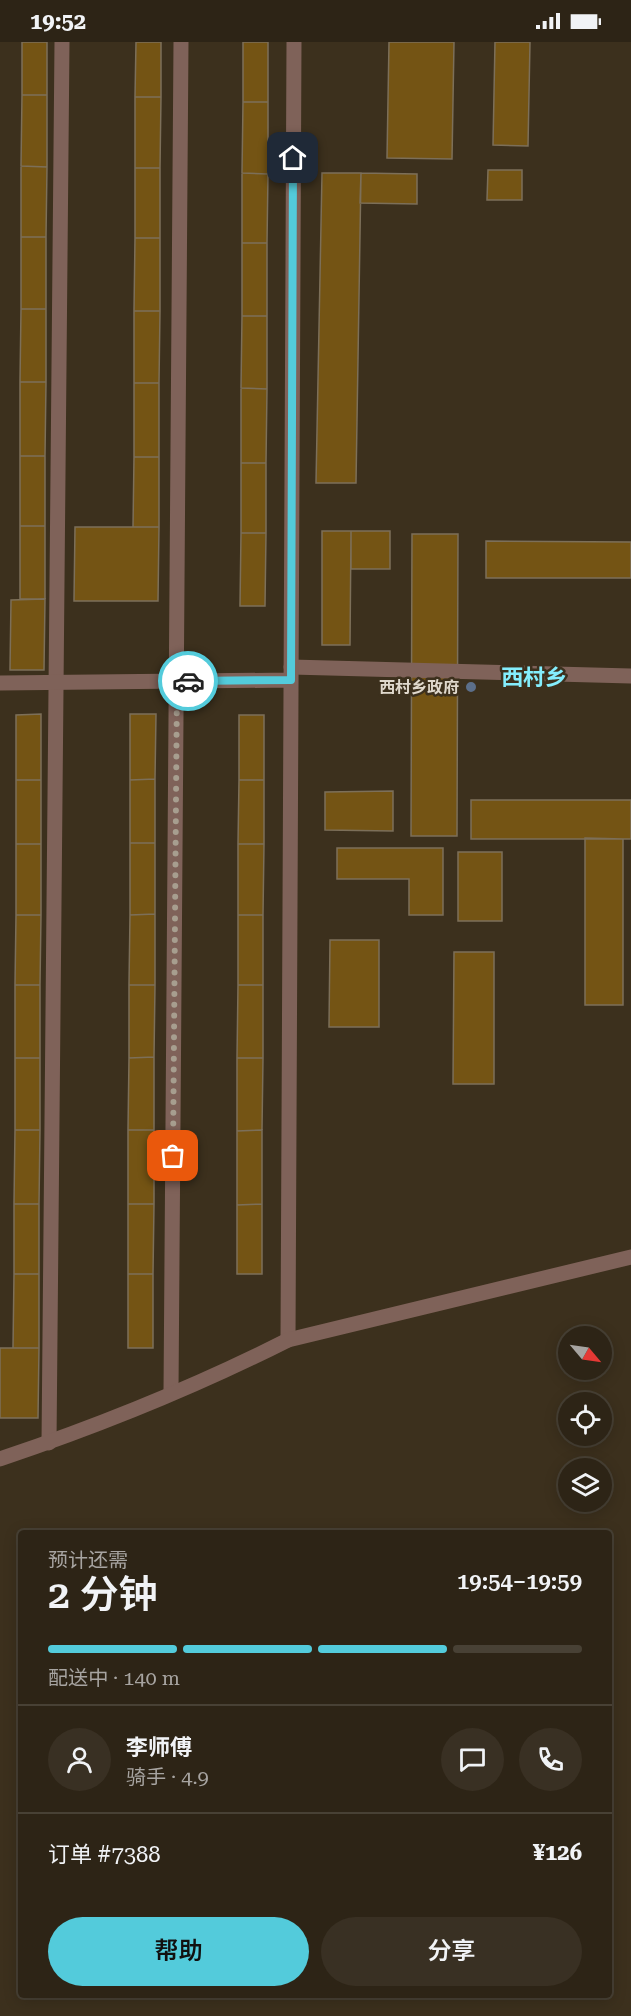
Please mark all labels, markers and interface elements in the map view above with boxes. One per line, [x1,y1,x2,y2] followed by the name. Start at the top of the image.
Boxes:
[30,9,86,34] text: 19:52
[267,132,318,183] pin
[276,141,309,174] icon: home
[158,651,218,711] courier
[172,665,205,698] icon: car
[501,665,567,690] district label: 西村乡
[379,678,459,697] place label: 西村乡政府
[464,680,478,694] marker: 西村乡政府
[147,1130,198,1181] pin
[156,1139,189,1172] icon: bag
[558,1326,612,1380] north arrow
[558,1326,612,1512] map controls
[558,1392,612,1446] button: locate
[558,1458,612,1512] button: layers
[48,1548,128,1572] text: 预计还需
[457,1569,582,1594] text: 19:54–19:59
[48,1572,158,1618] text: 2 分钟
[48,1666,180,1690] text: 配送中 · 140 m
[48,1728,111,1791] button: person
[441,1728,504,1791] button: chat
[519,1728,582,1791] button: phone
[126,1735,192,1760] text: 李师傅
[126,1765,209,1789] text: 骑手 · 4.9
[533,1840,582,1865] text: ¥126
[48,1842,161,1867] text: 订单 #7388
[48,1917,309,1986] button: 帮助
[321,1917,582,1986] button: 分享

